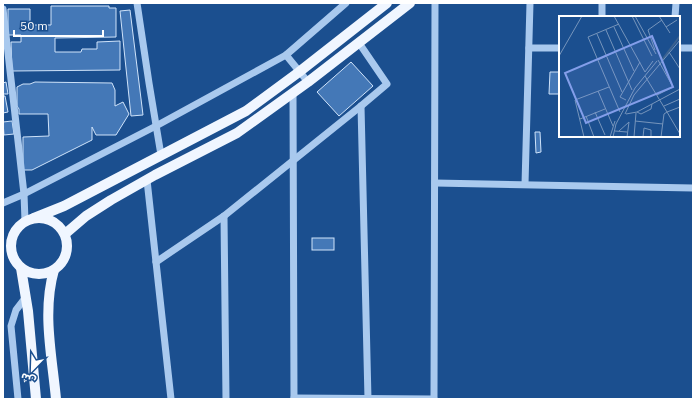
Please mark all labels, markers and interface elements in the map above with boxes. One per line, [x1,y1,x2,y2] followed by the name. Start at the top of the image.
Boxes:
[14,12,103,38] scale bar
[559,16,680,137] inset map
[20,18,48,33] text: 50 m
[12,350,52,390] north arrow
[18,370,38,389] text: ش

